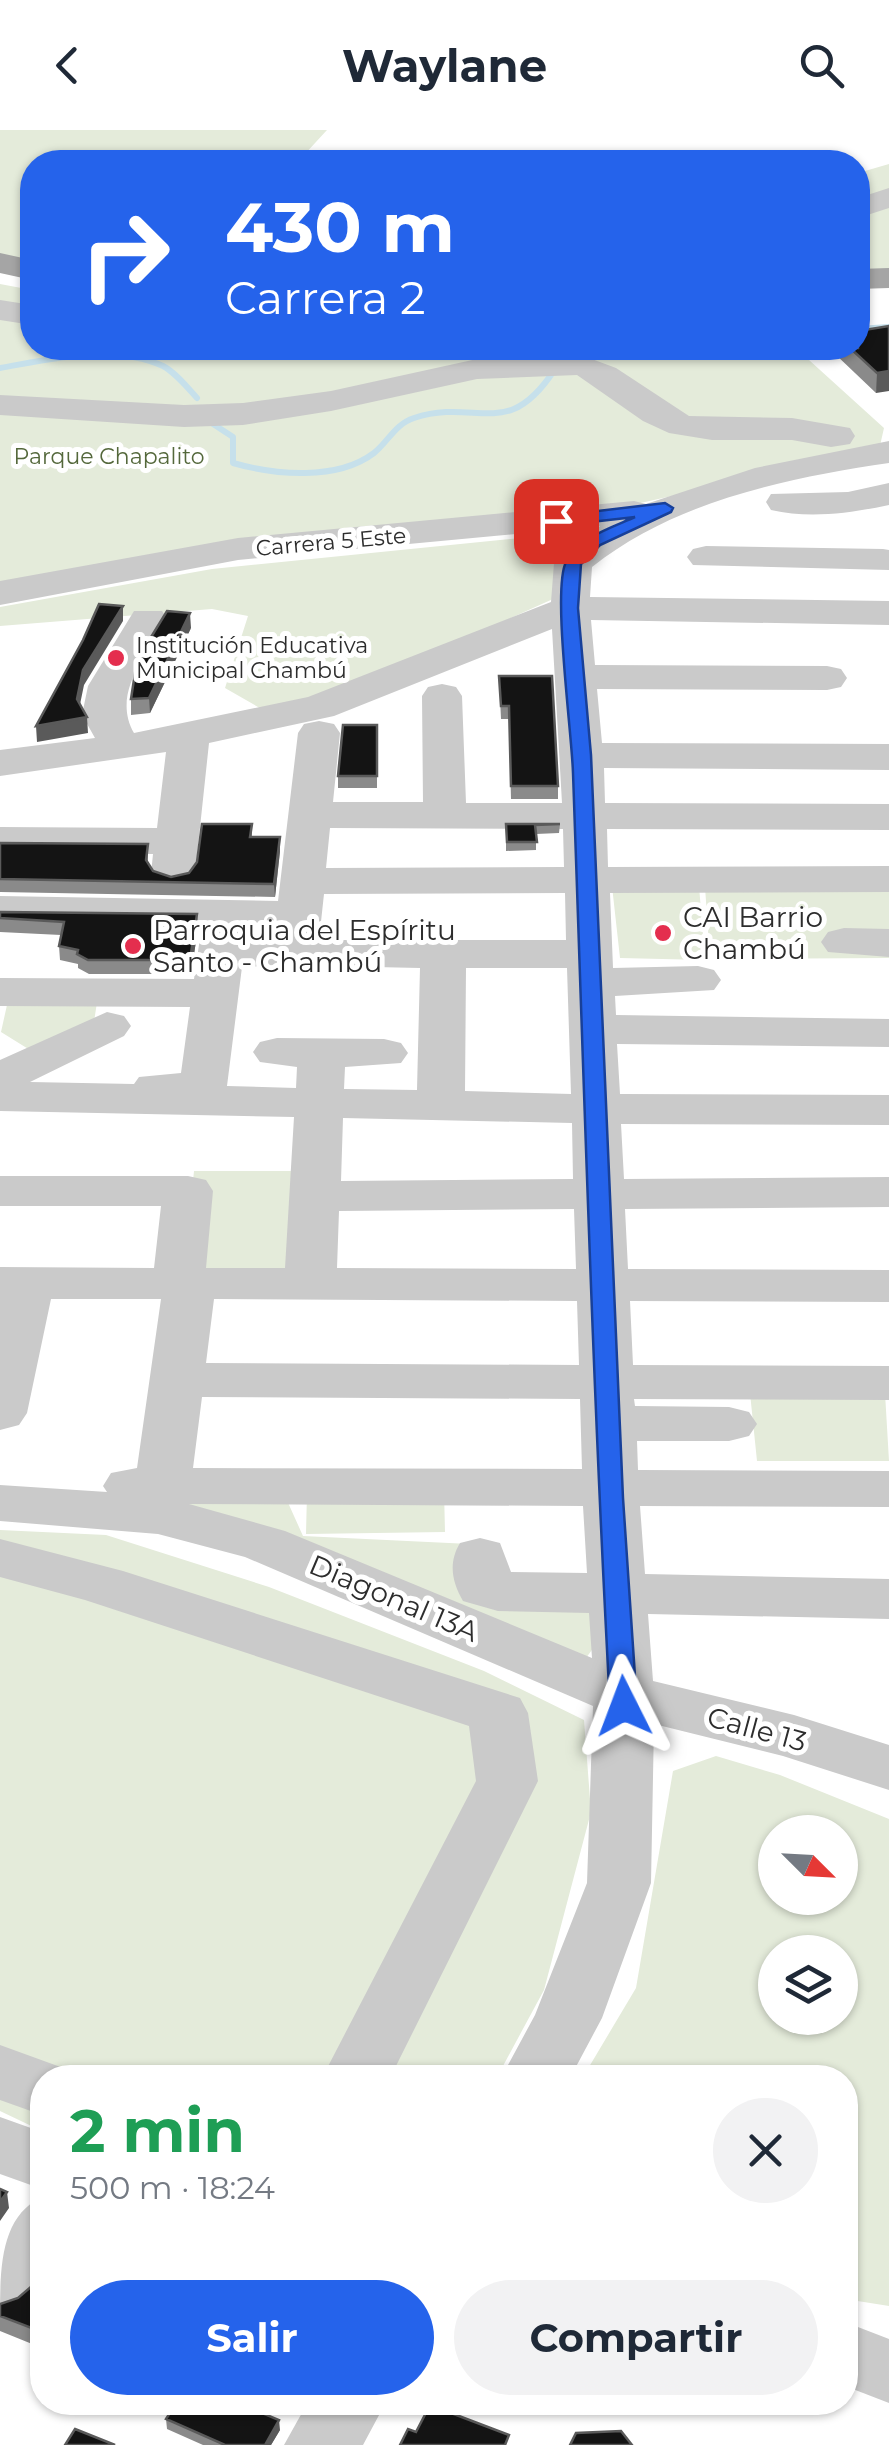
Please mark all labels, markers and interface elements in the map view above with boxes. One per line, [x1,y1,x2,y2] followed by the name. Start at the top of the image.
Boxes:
[40,38,95,93] icon: back
[342,38,547,93] text: Waylane
[794,38,849,93] icon: search
[225,184,455,270] text: 430 m
[60,190,190,320] icon: right
[225,270,426,325] text: Carrera 2
[14,443,204,470] park label: Parque Chapalito
[514,479,599,564] pin
[529,494,584,549] icon: arrive
[255,522,407,562] street label: Carrera 5 Este
[136,632,368,684] place label: Institución Educativa Municipal Chambú
[105,647,127,669] marker: Institución Educativa Municipal Chambú
[683,900,823,966] place label: CAI Barrio Chambú
[153,913,456,979] place label: Parroquia del Espíritu Santo - Chambú
[652,922,674,944] marker: CAI Barrio Chambú
[122,935,144,957] marker: Parroquia del Espíritu Santo - Chambú
[304,1547,484,1649] street label: Diagonal 13A
[572,1654,676,1758] position arrow
[704,1699,810,1759] street label: Calle 13
[758,1815,858,1915] north arrow
[758,1815,858,2035] map controls
[758,1935,858,2035] button: layers
[70,2094,245,2167] text: 2 min
[713,2098,818,2203] button: close
[70,2168,275,2207] text: 500 m · 18:24
[70,2280,434,2395] button: Salir
[454,2280,818,2395] button: Compartir

